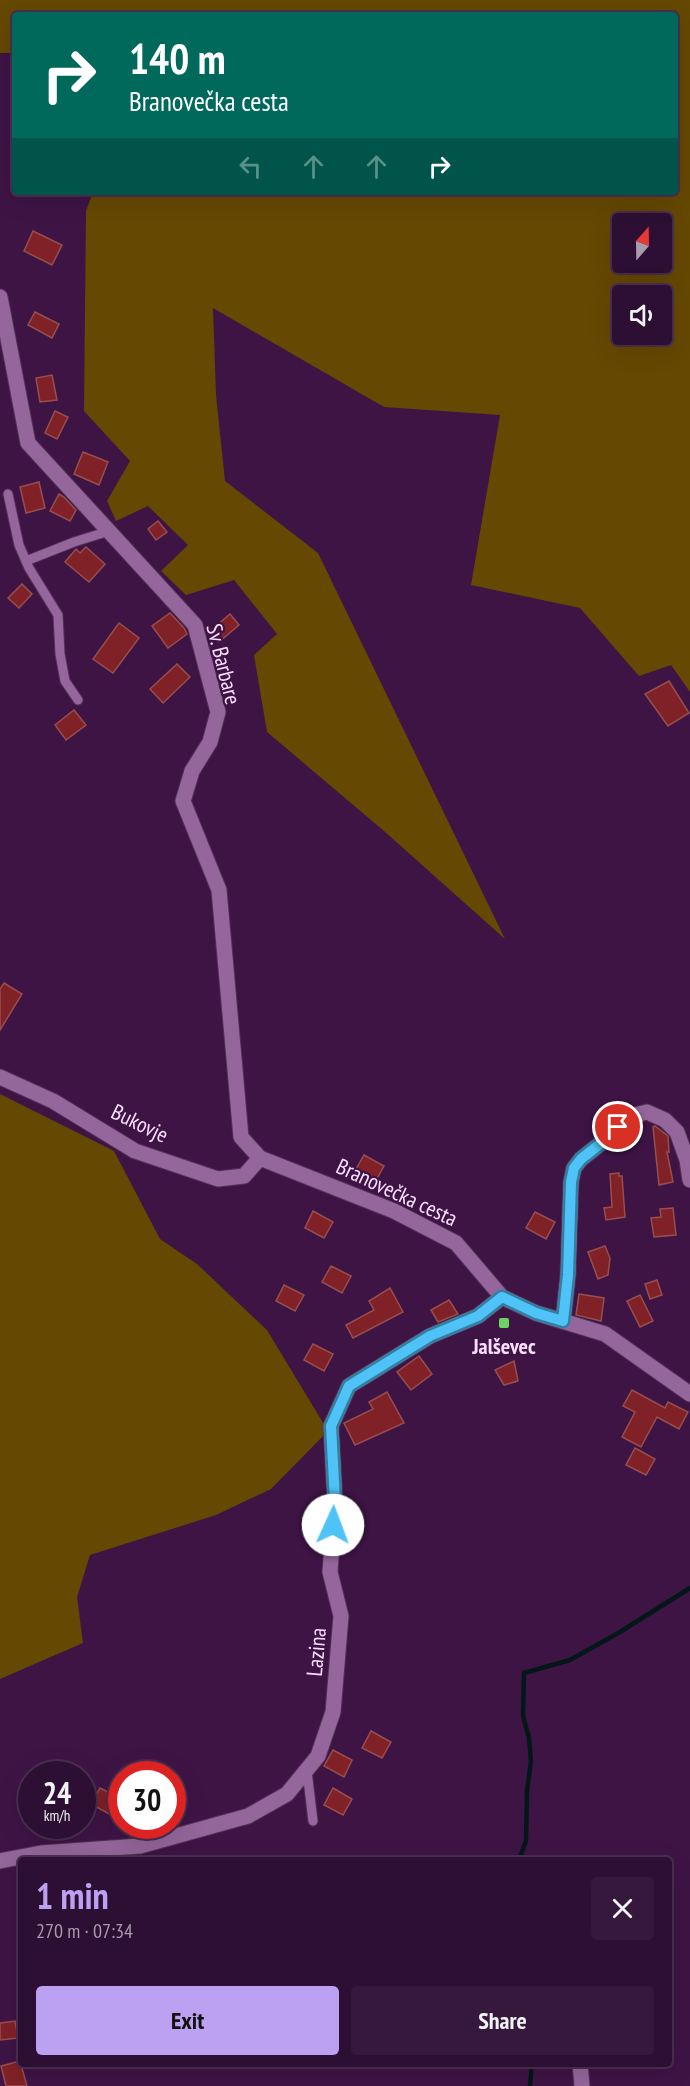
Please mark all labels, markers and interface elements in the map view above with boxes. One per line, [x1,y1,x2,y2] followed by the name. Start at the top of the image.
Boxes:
[129,31,226,86] text: 140 m
[30,36,108,114] icon: right
[129,84,289,118] text: Branovečka cesta
[234,150,267,183] icon: left
[297,150,330,183] icon: ahead
[360,150,393,183] icon: ahead
[423,150,456,183] icon: right
[612,213,672,273] north arrow
[612,213,672,345] map controls
[612,285,672,345] button: sound
[200,621,248,707] street label: Sv. Barbare
[107,1097,173,1149] street label: Bukovje
[592,1101,643,1152] pin
[601,1110,634,1143] icon: arrive
[332,1152,462,1232] street label: Branovečka cesta
[497,1316,511,1330] marker: Jalševec
[471,1332,536,1360] place label: Jalševec
[301,1493,365,1557] position arrow
[300,1626,332,1678] street label: Lazina
[108,1761,186,1839] speed limit sign: 30
[43,1773,71,1812] text: 24
[44,1806,70,1825] text: km/h
[36,1872,109,1919] text: 1 min
[591,1877,654,1940] button: close
[36,1918,133,1944] text: 270 m · 07:34
[36,1986,339,2055] button: Exit
[351,1986,654,2055] button: Share

